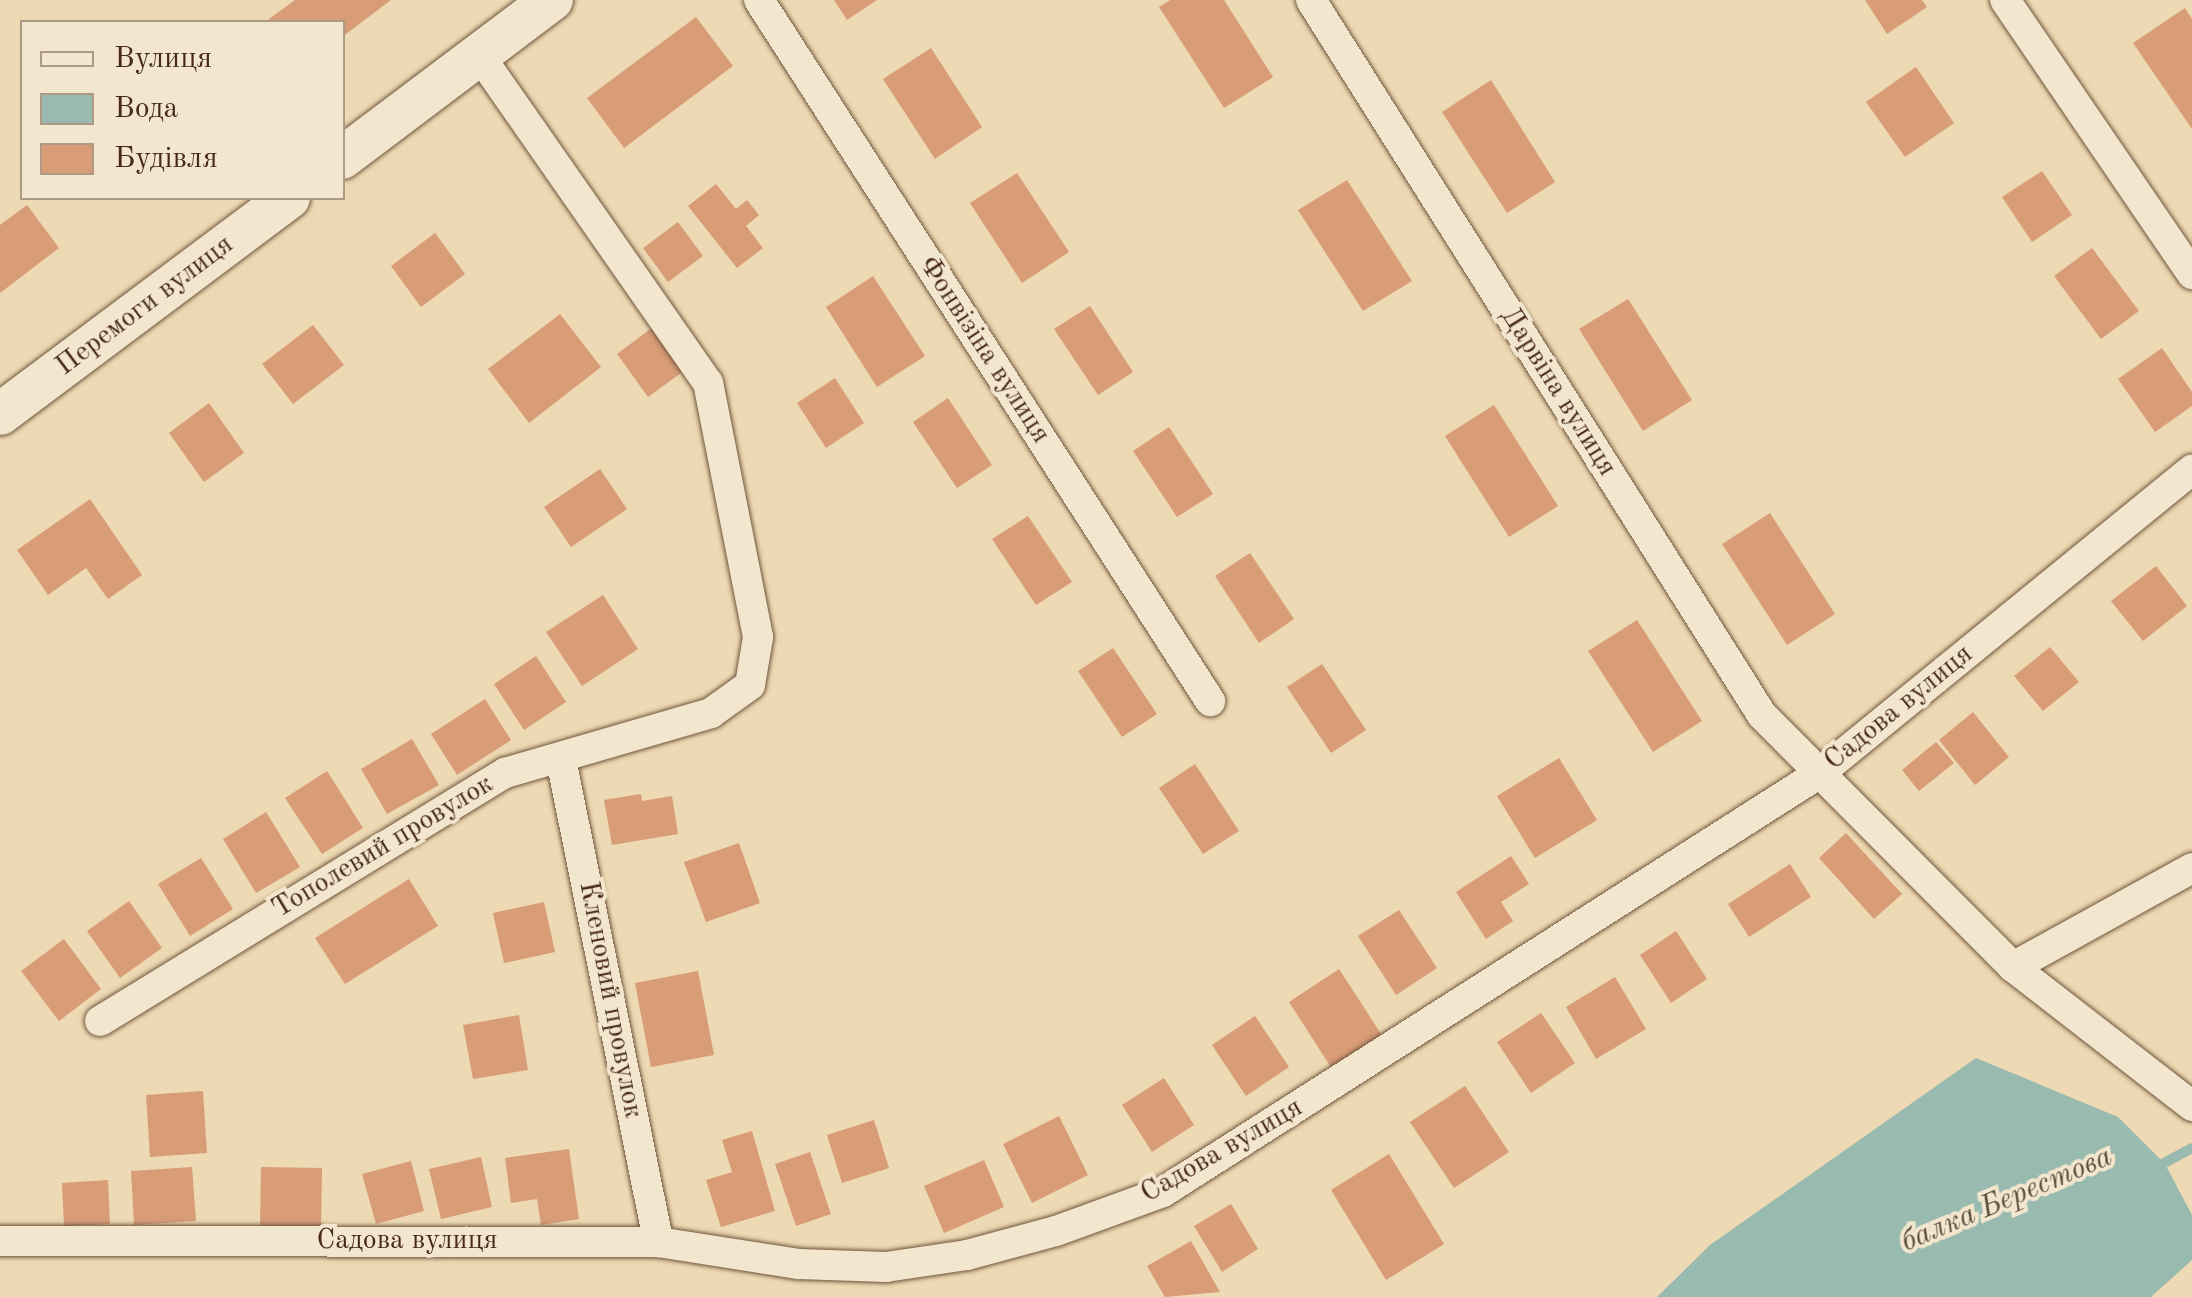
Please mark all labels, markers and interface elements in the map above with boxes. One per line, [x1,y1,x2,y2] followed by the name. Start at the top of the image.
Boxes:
[20,20,345,200] legend
[114,44,212,74] text: Вулиця
[114,94,178,124] text: Вода
[114,144,218,174] text: Будівля
[50,228,240,384] street label: Перемоги вулиця
[911,250,1057,450] street label: Фонвізіна вулиця
[1493,301,1623,483] street label: Дарвіна вулиця
[1818,638,1980,778] street label: Садова вулиця
[266,768,500,926] street label: Тополевий провулок
[571,879,649,1121] street label: Кленовий провулок
[1135,1091,1309,1211] street label: Садова вулиця
[1896,1139,2118,1261] water label: балка Берестова
[316,1224,498,1258] street label: Садова вулиця

